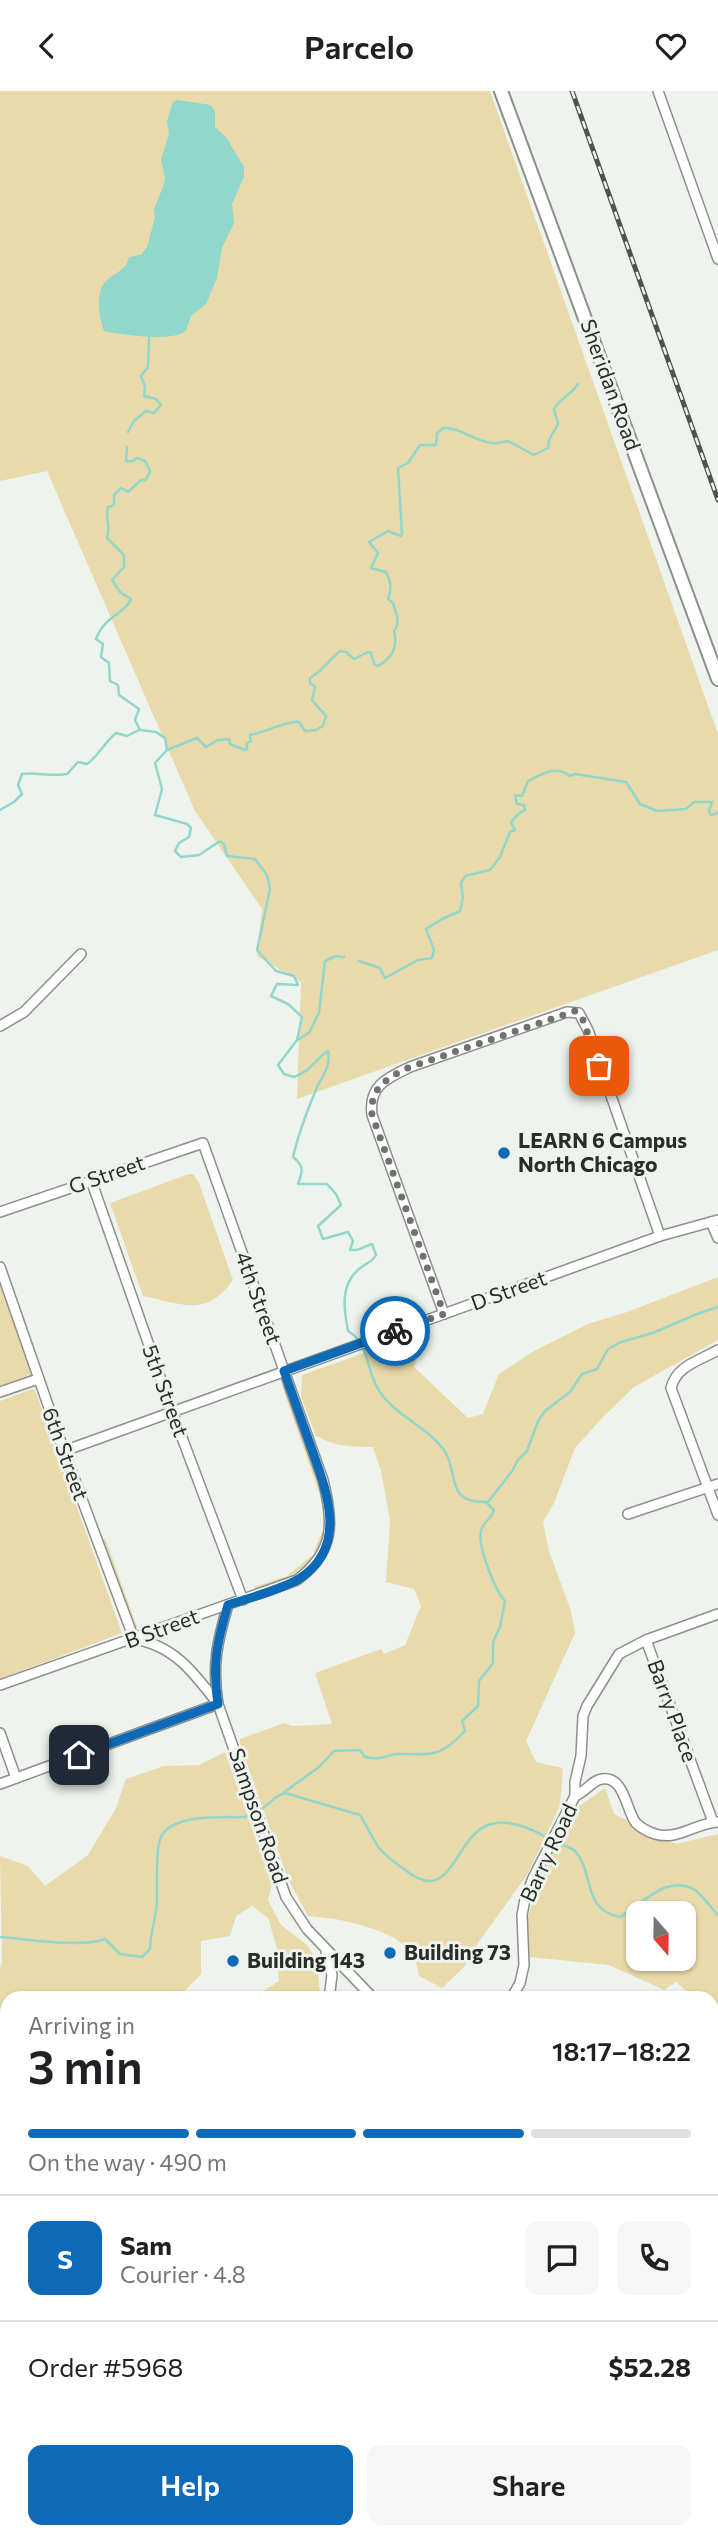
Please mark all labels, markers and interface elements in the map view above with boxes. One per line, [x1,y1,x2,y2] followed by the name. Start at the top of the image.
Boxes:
[304,26,414,66] text: Parcelo
[28,27,66,65] icon: back
[652,27,690,65] icon: heart
[576,316,647,453] street label: Sheridan Road
[569,1036,629,1096] pin
[580,1047,618,1085] icon: bag
[518,1127,687,1176] place label: LEARN 6 Campus North Chicago
[496,1145,512,1161] marker: LEARN 6 Campus North Chicago
[65,1149,148,1198] street label: G Street
[231,1248,288,1347] street label: 4th Street
[467,1264,550,1315] street label: D Street
[360,1296,430,1366] courier
[376,1312,414,1350] icon: bike
[138,1341,195,1440] street label: 5th Street
[38,1404,95,1503] street label: 6th Street
[121,1603,202,1652] street label: B Street
[643,1656,703,1765] street label: Barry Place
[49,1725,109,1785] pin
[60,1736,98,1774] icon: home
[225,1745,294,1886] street label: Sampson Road
[514,1799,581,1905] street label: Barry Road
[626,1901,696,1971] north arrow
[626,1901,696,1971] map controls
[404,1939,511,1964] place label: Building 73
[382,1945,398,1961] marker: Building 73
[247,1947,365,1972] place label: Building 143
[225,1953,241,1969] marker: Building 143
[28,2011,135,2039] text: Arriving in
[552,2035,691,2066] text: 18:17–18:22
[28,2037,143,2093] text: 3 min
[28,2148,227,2176] text: On the way · 490 m
[525,2221,599,2295] button: chat
[617,2221,691,2295] button: phone
[120,2229,172,2260] text: Sam
[57,2243,73,2274] text: S
[120,2260,246,2288] text: Courier · 4.8
[28,2351,183,2382] text: Order #5968
[609,2351,691,2382] text: $52.28
[28,2445,353,2525] button: Help
[367,2445,691,2525] button: Share

